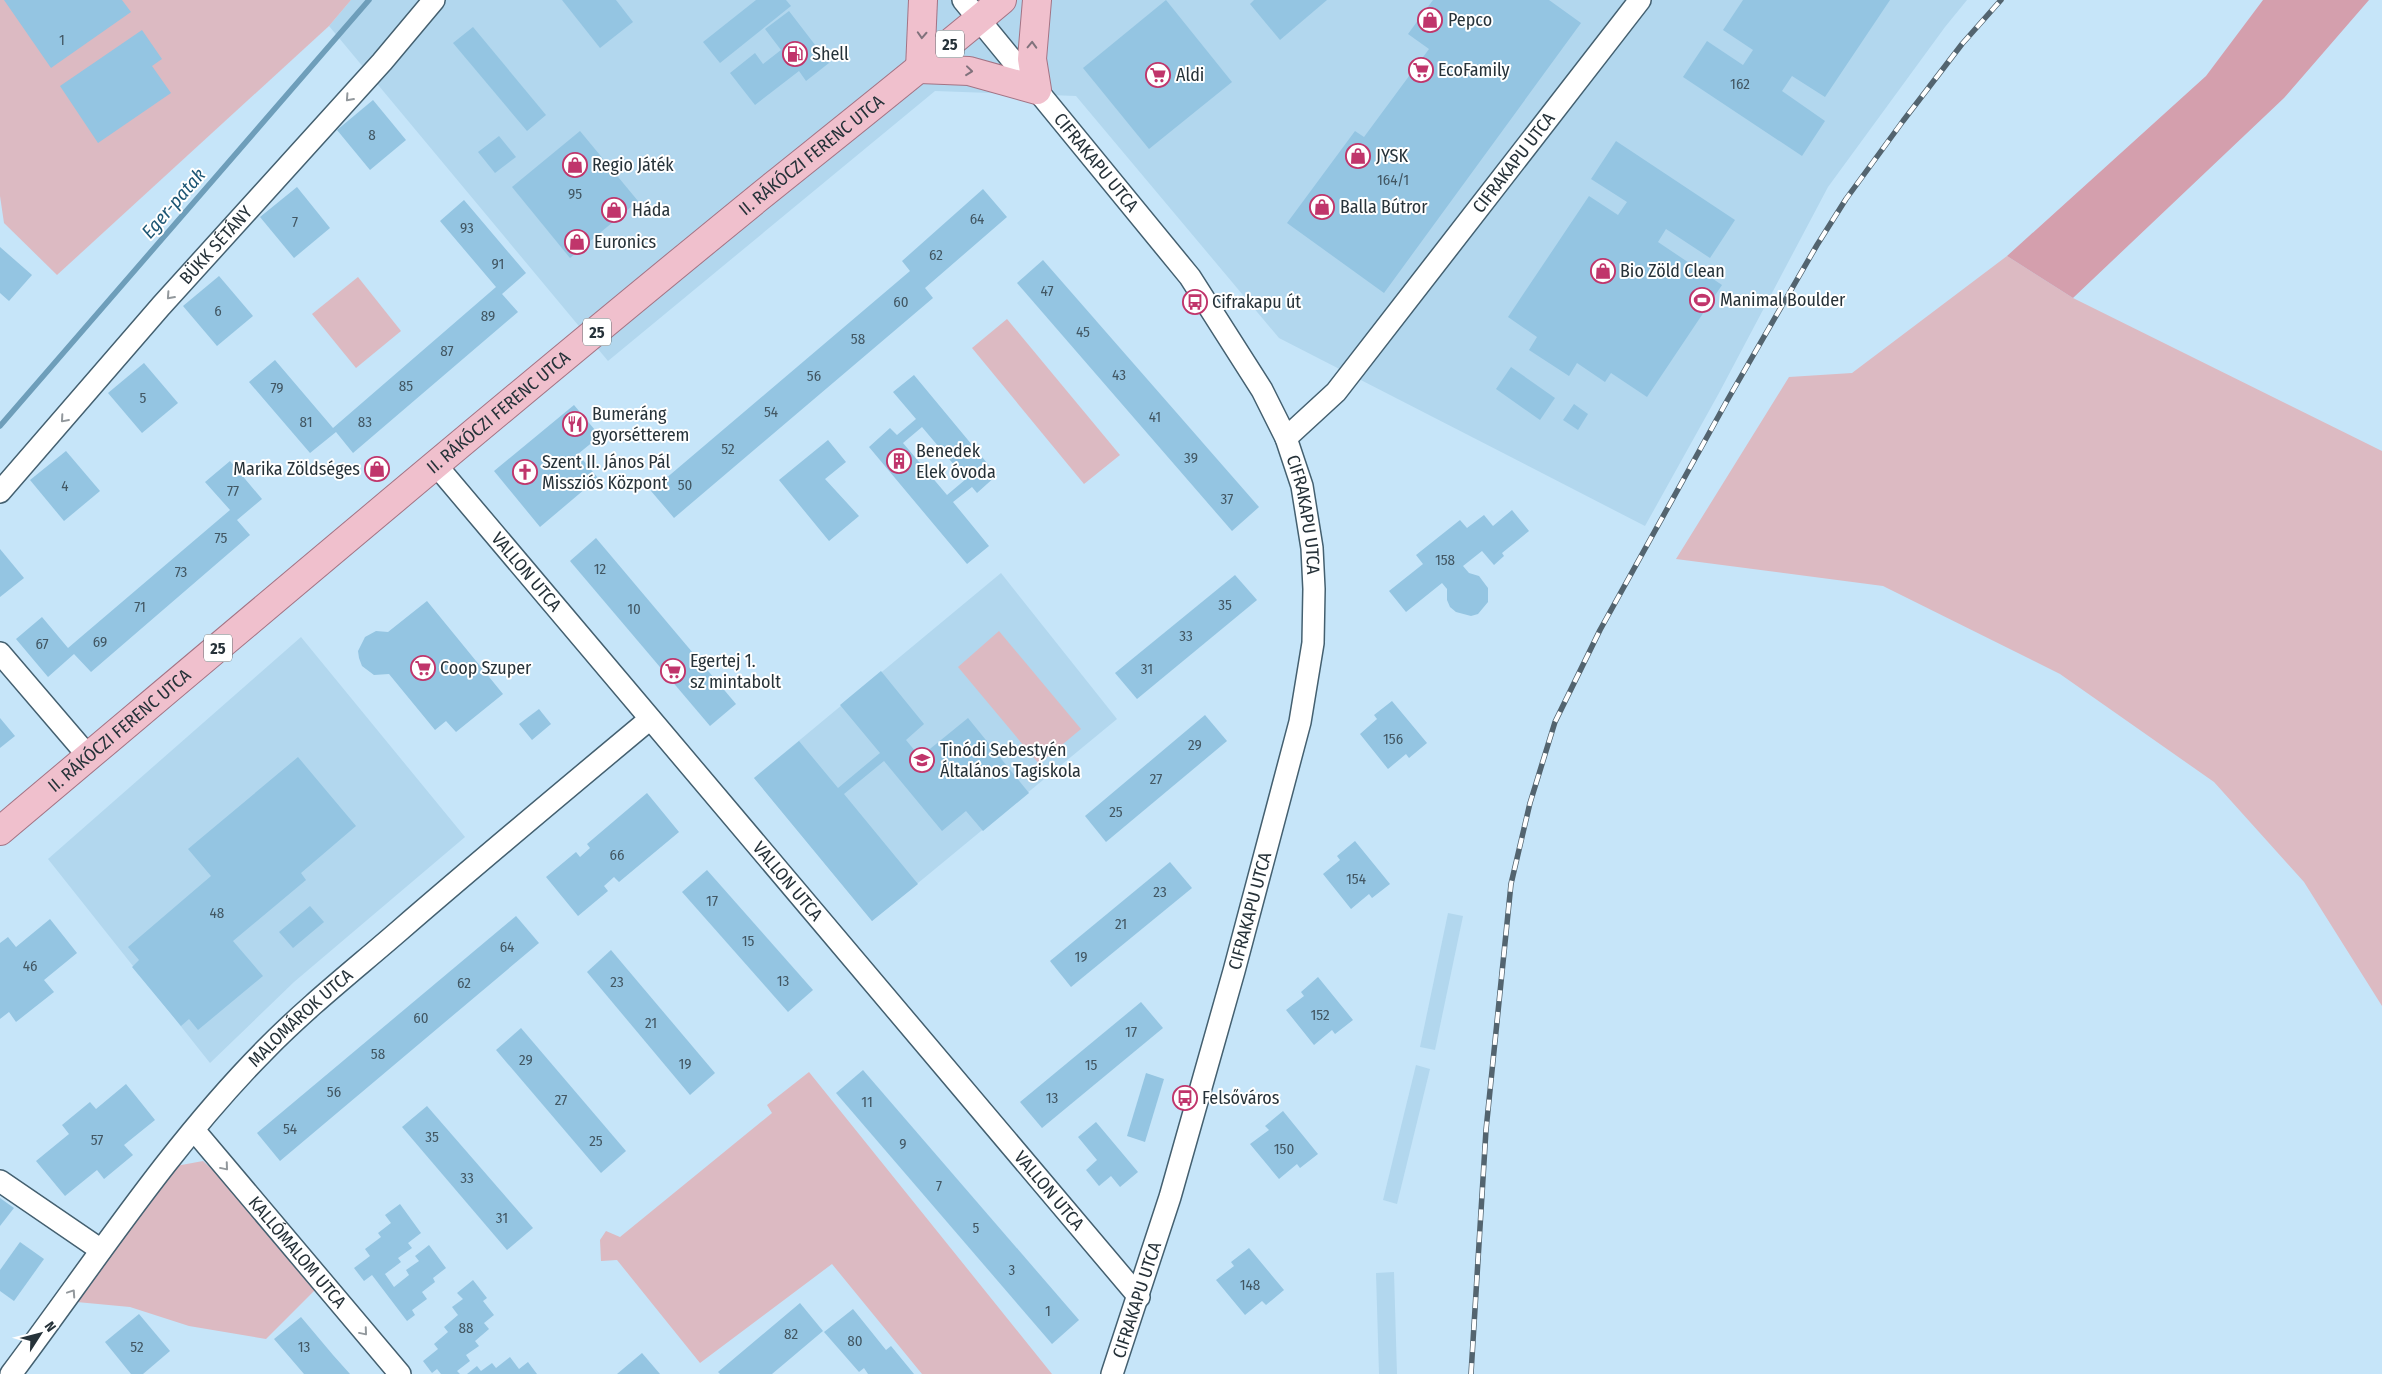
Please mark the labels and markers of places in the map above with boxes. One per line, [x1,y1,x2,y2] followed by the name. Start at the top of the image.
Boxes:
[1417,7,1443,33] shop icon: Pepco
[1448,9,1492,31] place label: Pepco
[782,41,808,67] fuel station icon: Shell
[812,43,849,65] place label: Shell
[1408,57,1434,83] supermarket icon: EcoFamily
[1438,59,1510,81] place label: EcoFamily
[1145,62,1171,88] supermarket icon: Aldi
[1176,64,1204,86] place label: Aldi
[1345,143,1371,169] shop icon: JYSK
[1376,145,1408,167] place label: JYSK
[562,152,588,178] shop icon: Regio Játék
[592,154,674,176] place label: Regio Játék
[1309,194,1335,220] shop icon: Balla Bútror
[1340,196,1428,218] place label: Balla Bútror
[601,197,627,223] shop icon: Háda
[632,199,670,221] place label: Háda
[564,229,590,255] shop icon: Euronics
[594,231,657,253] place label: Euronics
[1590,258,1616,284] shop icon: Bio Zöld Clean
[1620,260,1725,282] place label: Bio Zöld Clean
[1689,287,1715,313] sports icon: Manimal Boulder
[1182,289,1208,315] bus stop icon: Cifrakapu út
[1720,289,1846,311] place label: Manimal Boulder
[1212,291,1301,313] place label: Cifrakapu út
[592,403,689,446] place label: Bumeráng gyorsétterem
[562,411,588,437] restaurant icon: Bumeráng gyorsétterem
[916,440,996,483] place label: Benedek Elek óvoda
[886,448,912,474] building icon: Benedek Elek óvoda
[542,451,670,494] place label: Szent II. János Pál Missziós Központ
[364,456,390,482] shop icon: Marika Zöldséges
[233,458,360,480] place label: Marika Zöldséges
[512,459,538,485] church icon: Szent II. János Pál Missziós Központ
[690,650,781,693] place label: Egertej 1. sz mintabolt
[410,655,436,681] supermarket icon: Coop Szuper
[440,657,532,679] place label: Coop Szuper
[660,658,686,684] supermarket icon: Egertej 1. sz mintabolt
[940,739,1081,782] place label: Tinódi Sebestyén Általános Tagiskola
[909,747,935,773] school or university icon: Tinódi Sebestyén Általános Tagiskola
[1172,1085,1198,1111] bus stop icon: Felsőváros
[1202,1087,1280,1109] place label: Felsőváros

